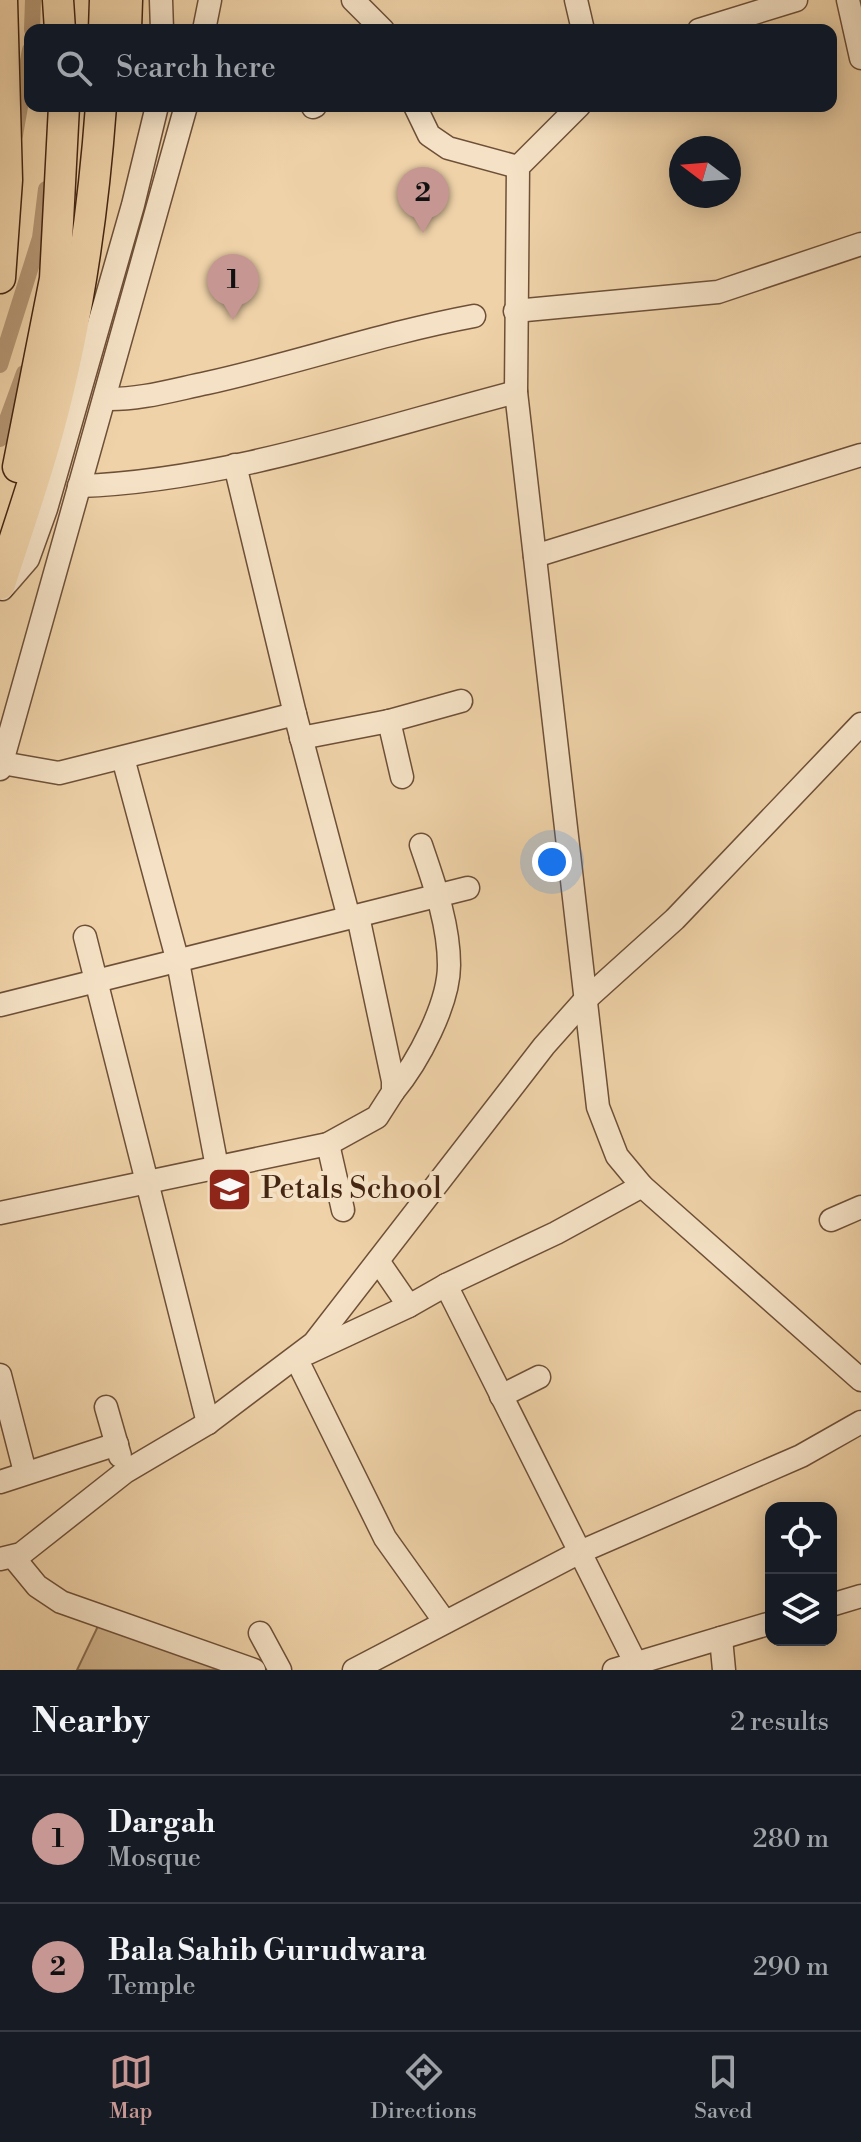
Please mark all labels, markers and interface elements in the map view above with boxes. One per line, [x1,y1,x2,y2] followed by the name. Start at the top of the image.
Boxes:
[24,24,837,112] search box
[52,46,96,90] icon: search
[116,49,276,87] text: Search here
[669,136,741,208] north arrow
[397,167,449,233] pin: 2
[207,254,259,320] pin: 1
[532,842,572,882] your location
[206,1165,254,1213] school or university icon: Petals School
[261,1170,442,1208] place label: Petals School
[765,1502,837,1646] map controls
[765,1502,837,1574] button: locate
[765,1574,837,1646] button: layers
[32,1701,150,1743] text: Nearby
[730,1706,829,1738] text: 2 results
[108,1804,215,1842] text: Dargah
[52,1823,64,1855] text: 1
[753,1823,829,1855] text: 280 m
[108,1842,201,1874] text: Mosque
[108,1932,426,1970] text: Bala Sahib Gurudwara
[50,1951,66,1983] text: 2
[753,1951,829,1983] text: 290 m
[108,1970,196,2002] text: Temple
[109,2050,153,2125] tab: Map
[371,2050,477,2125] tab: Directions
[694,2050,752,2125] tab: Saved

